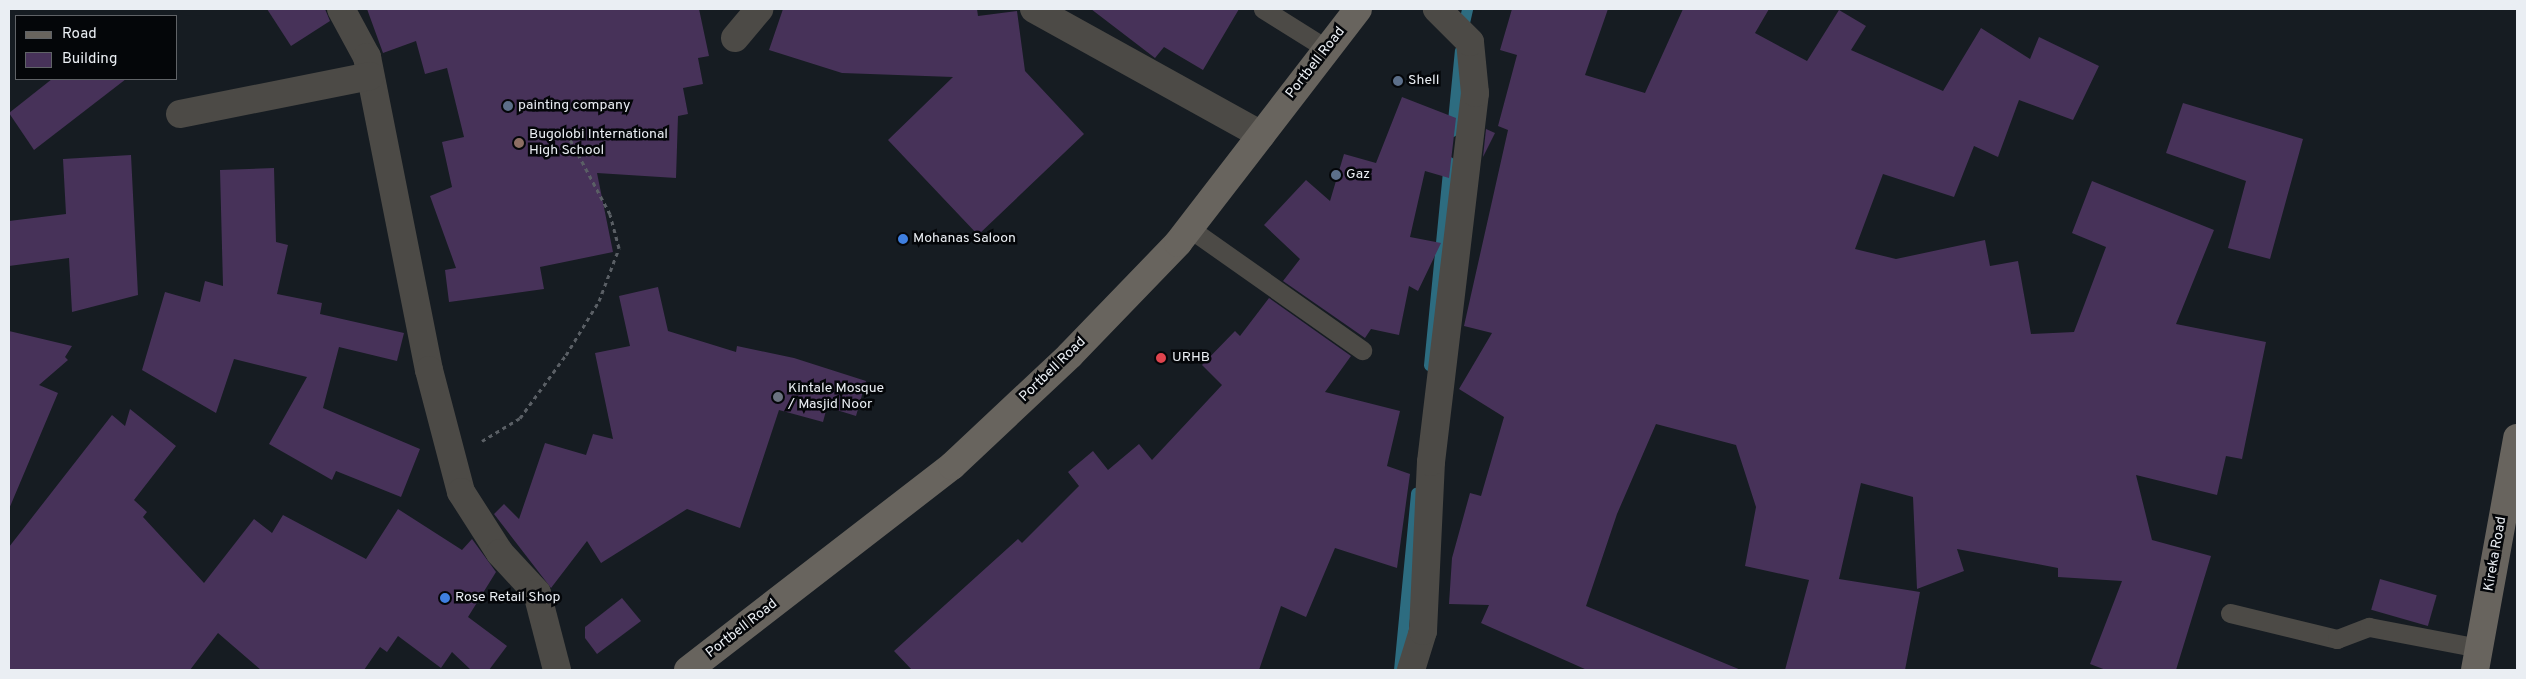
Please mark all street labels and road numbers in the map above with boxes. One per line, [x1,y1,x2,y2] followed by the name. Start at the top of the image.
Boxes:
[1283,24,1349,102] street label: Portbell Road
[1016,334,1090,406] street label: Portbell Road
[2481,515,2511,593] street label: Kireka Road
[703,596,781,662] street label: Portbell Road

